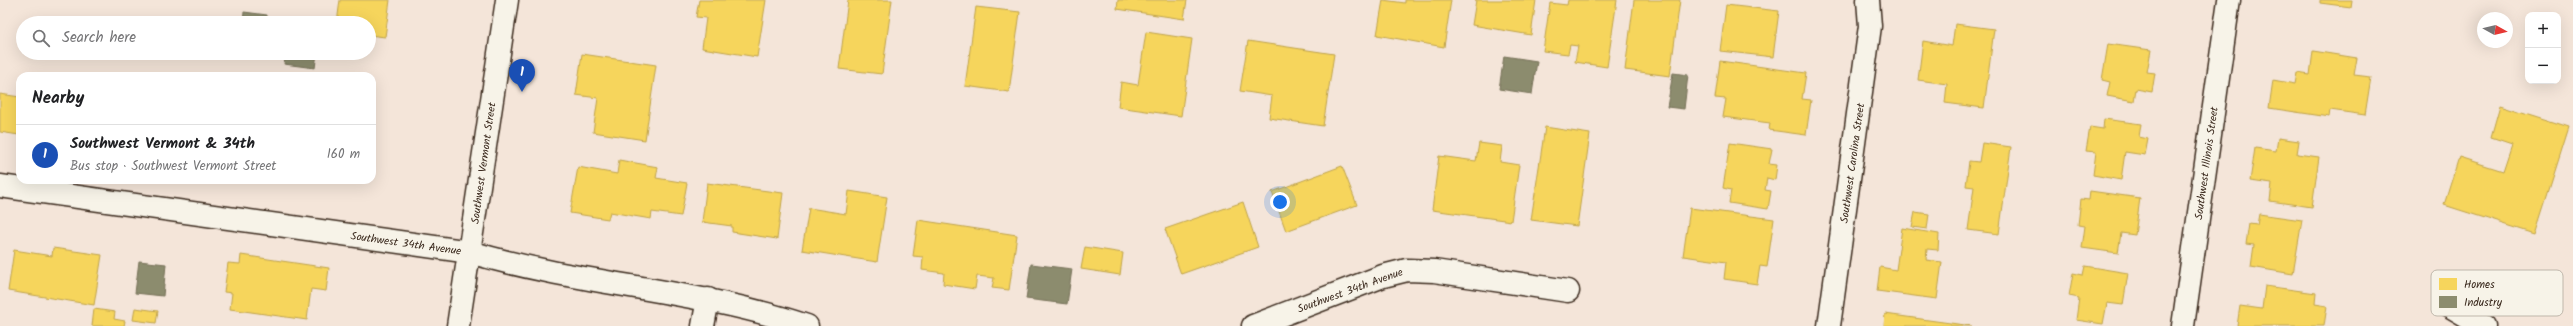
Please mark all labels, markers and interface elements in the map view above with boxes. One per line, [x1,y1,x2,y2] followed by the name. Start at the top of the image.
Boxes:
[2477,12,2513,48] north arrow
[2525,12,2561,84] map controls
[2525,12,2561,48] button: +
[16,16,376,60] search box
[62,26,136,50] text: Search here
[30,27,52,49] icon: search
[2525,48,2561,84] button: −
[509,59,535,92] pin: 1
[32,85,84,112] text: Nearby
[467,100,502,225] street label: Southwest Vermont Street
[1836,101,1870,224] street label: Southwest Carolina Street
[2190,105,2224,221] street label: Southwest Illinois Street
[70,132,255,156] text: Southwest Vermont & 34th
[43,144,47,165] text: 1
[327,144,360,165] text: 160 m
[70,156,276,177] text: Bus stop · Southwest Vermont Street
[1270,192,1290,212] your location
[350,227,462,261] street label: Southwest 34th Avenue
[1295,263,1406,318] street label: Southwest 34th Avenue
[2431,270,2563,316] legend
[2464,276,2495,294] text: Homes
[2464,294,2503,312] text: Industry

